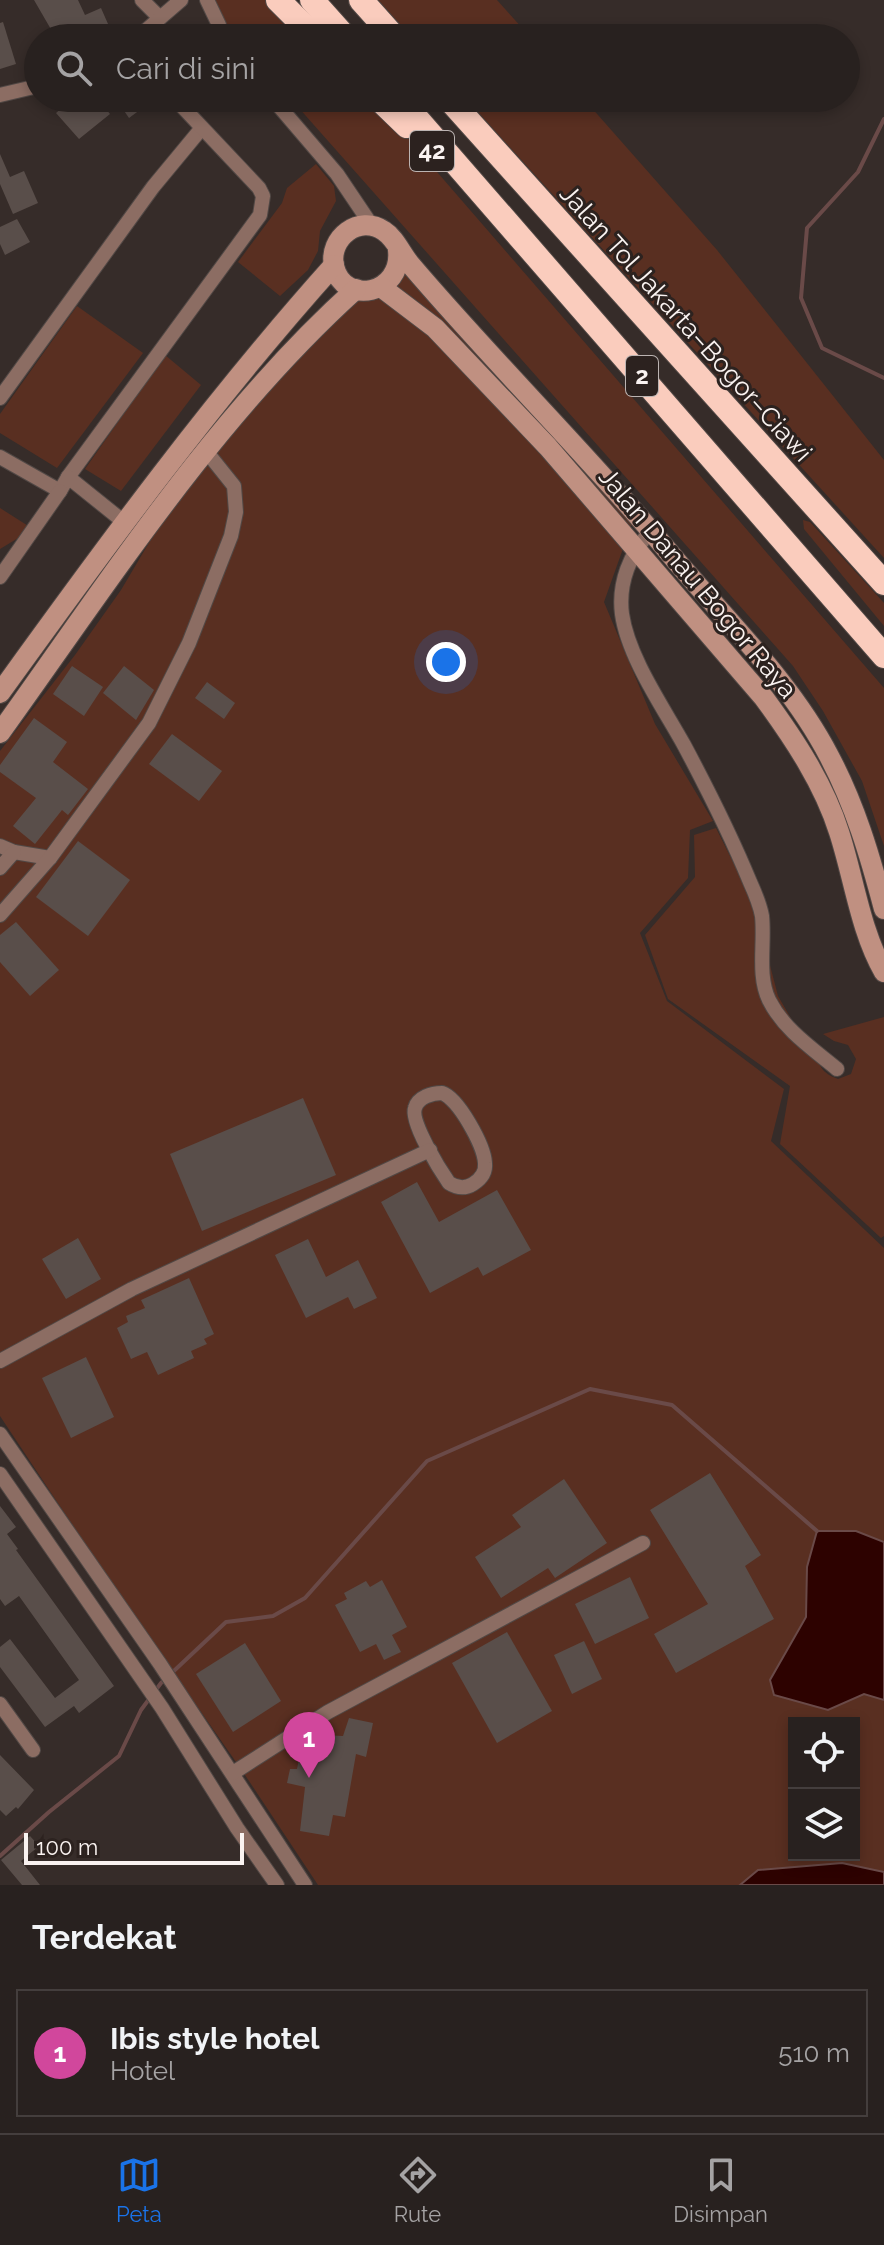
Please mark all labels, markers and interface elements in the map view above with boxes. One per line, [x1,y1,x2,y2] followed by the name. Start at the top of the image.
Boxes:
[24,24,860,112] search box
[52,46,96,90] icon: search
[116,51,256,86] text: Cari di sini
[410,131,454,171] road number: 42
[554,178,818,468] street label: Jalan Tol Jakarta–Bogor–Ciawi
[626,356,658,396] road number: 2
[593,462,803,704] street label: Jalan Danau Bogor Raya
[426,642,466,682] your location
[283,1712,335,1778] pin: 1
[788,1717,860,1861] map controls
[788,1717,860,1789] button: locate
[788,1789,860,1861] button: layers
[24,1829,244,1865] scale bar
[36,1834,98,1860] text: 100 m
[32,1917,177,1957] text: Terdekat
[110,2021,320,2056] text: Ibis style hotel
[54,2038,66,2068] text: 1
[778,2038,850,2068] text: 510 m
[110,2056,175,2086] text: Hotel
[116,2153,162,2227] tab: Peta
[394,2153,441,2227] tab: Rute
[673,2153,768,2227] tab: Disimpan

